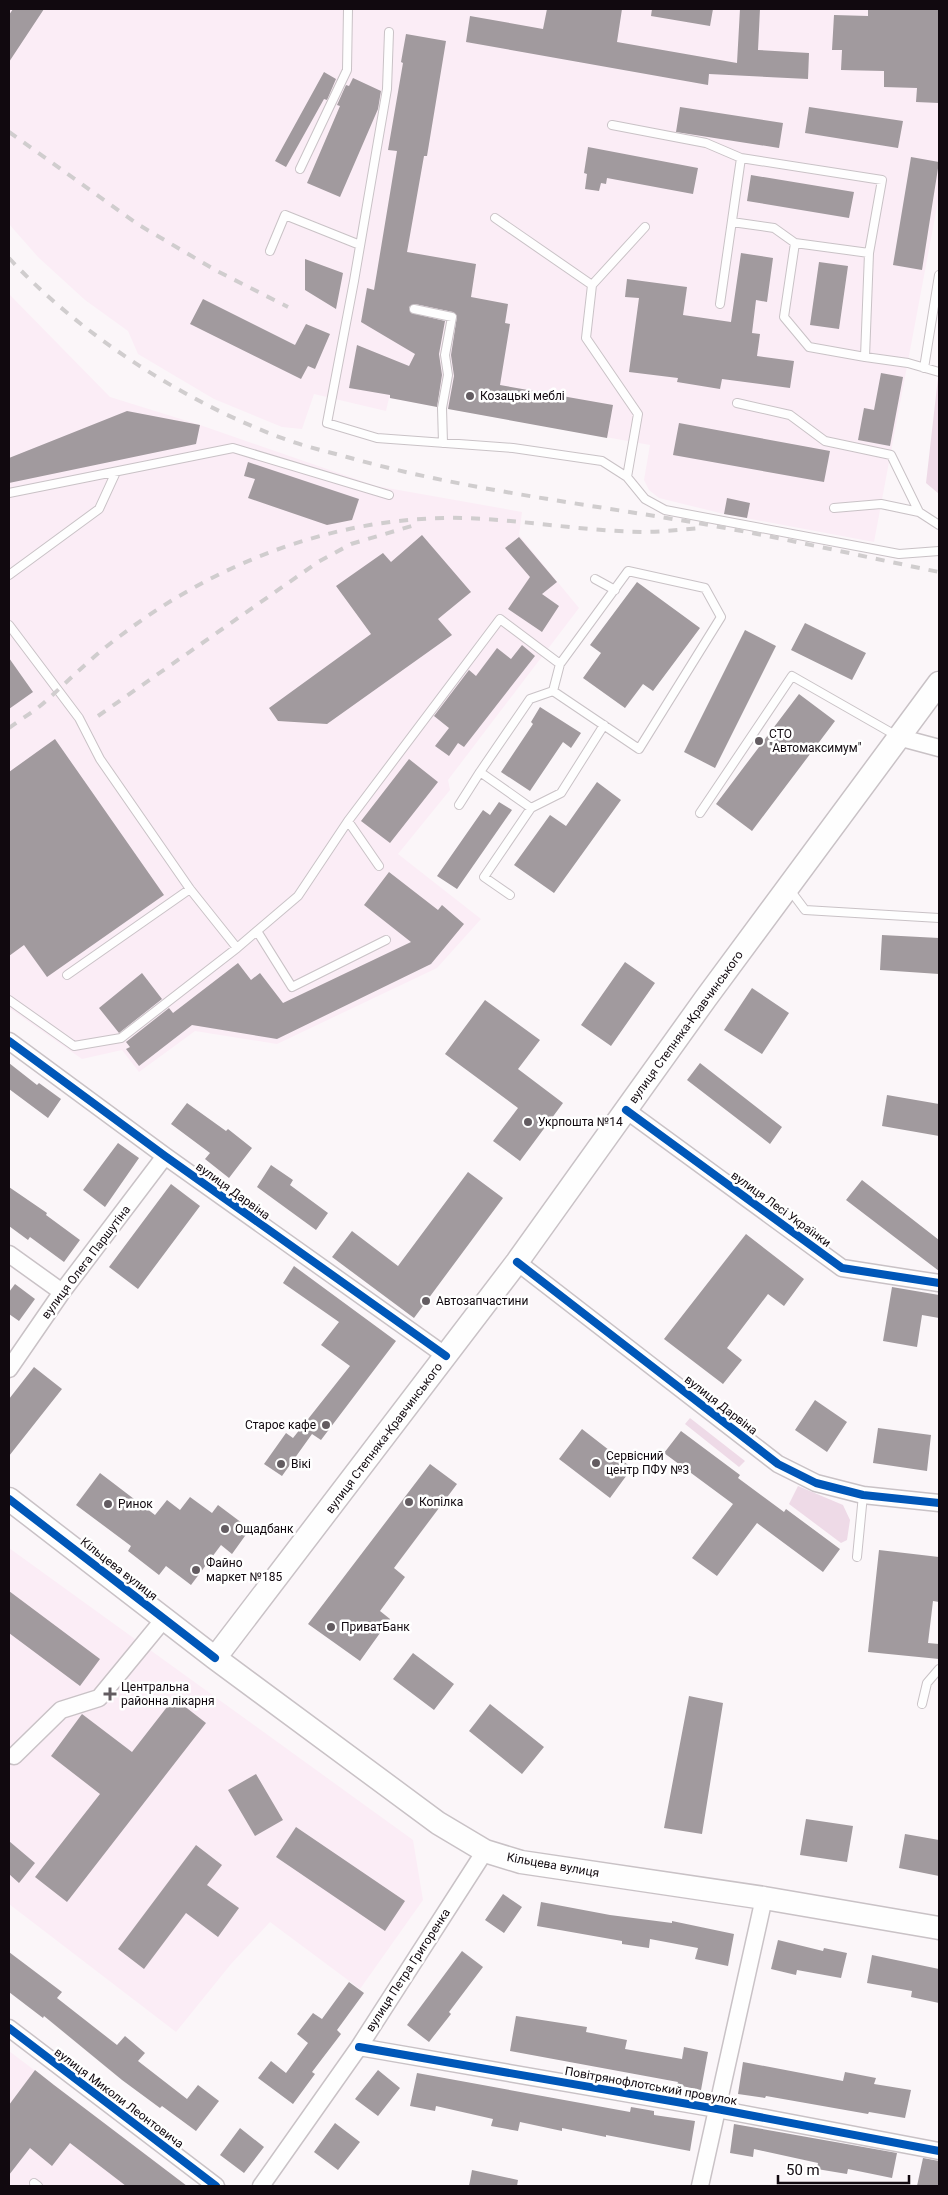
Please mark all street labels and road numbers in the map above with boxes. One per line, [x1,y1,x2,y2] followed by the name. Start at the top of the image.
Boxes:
[626,948,746,1106] street label: вулиця Степняка-Кравчинського
[193,1159,273,1223] street label: вулиця Дарвіна
[728,1168,834,1250] street label: вулиця Лесі Українки
[39,1203,133,1321] street label: вулиця Олега Паршутіна
[323,1360,445,1516] street label: вулиця Степняка-Кравчинського
[682,1372,760,1438] street label: вулиця Дарвіна
[78,1535,160,1603] street label: Кільцева вулиця
[506,1850,600,1880] street label: Кільцева вулиця
[363,1906,453,2034] street label: вулиця Петра Григоренка
[52,2045,186,2151] street label: вулиця Миколи Леонтовича
[564,2064,739,2108] street label: Повітрянофлотський провулок

